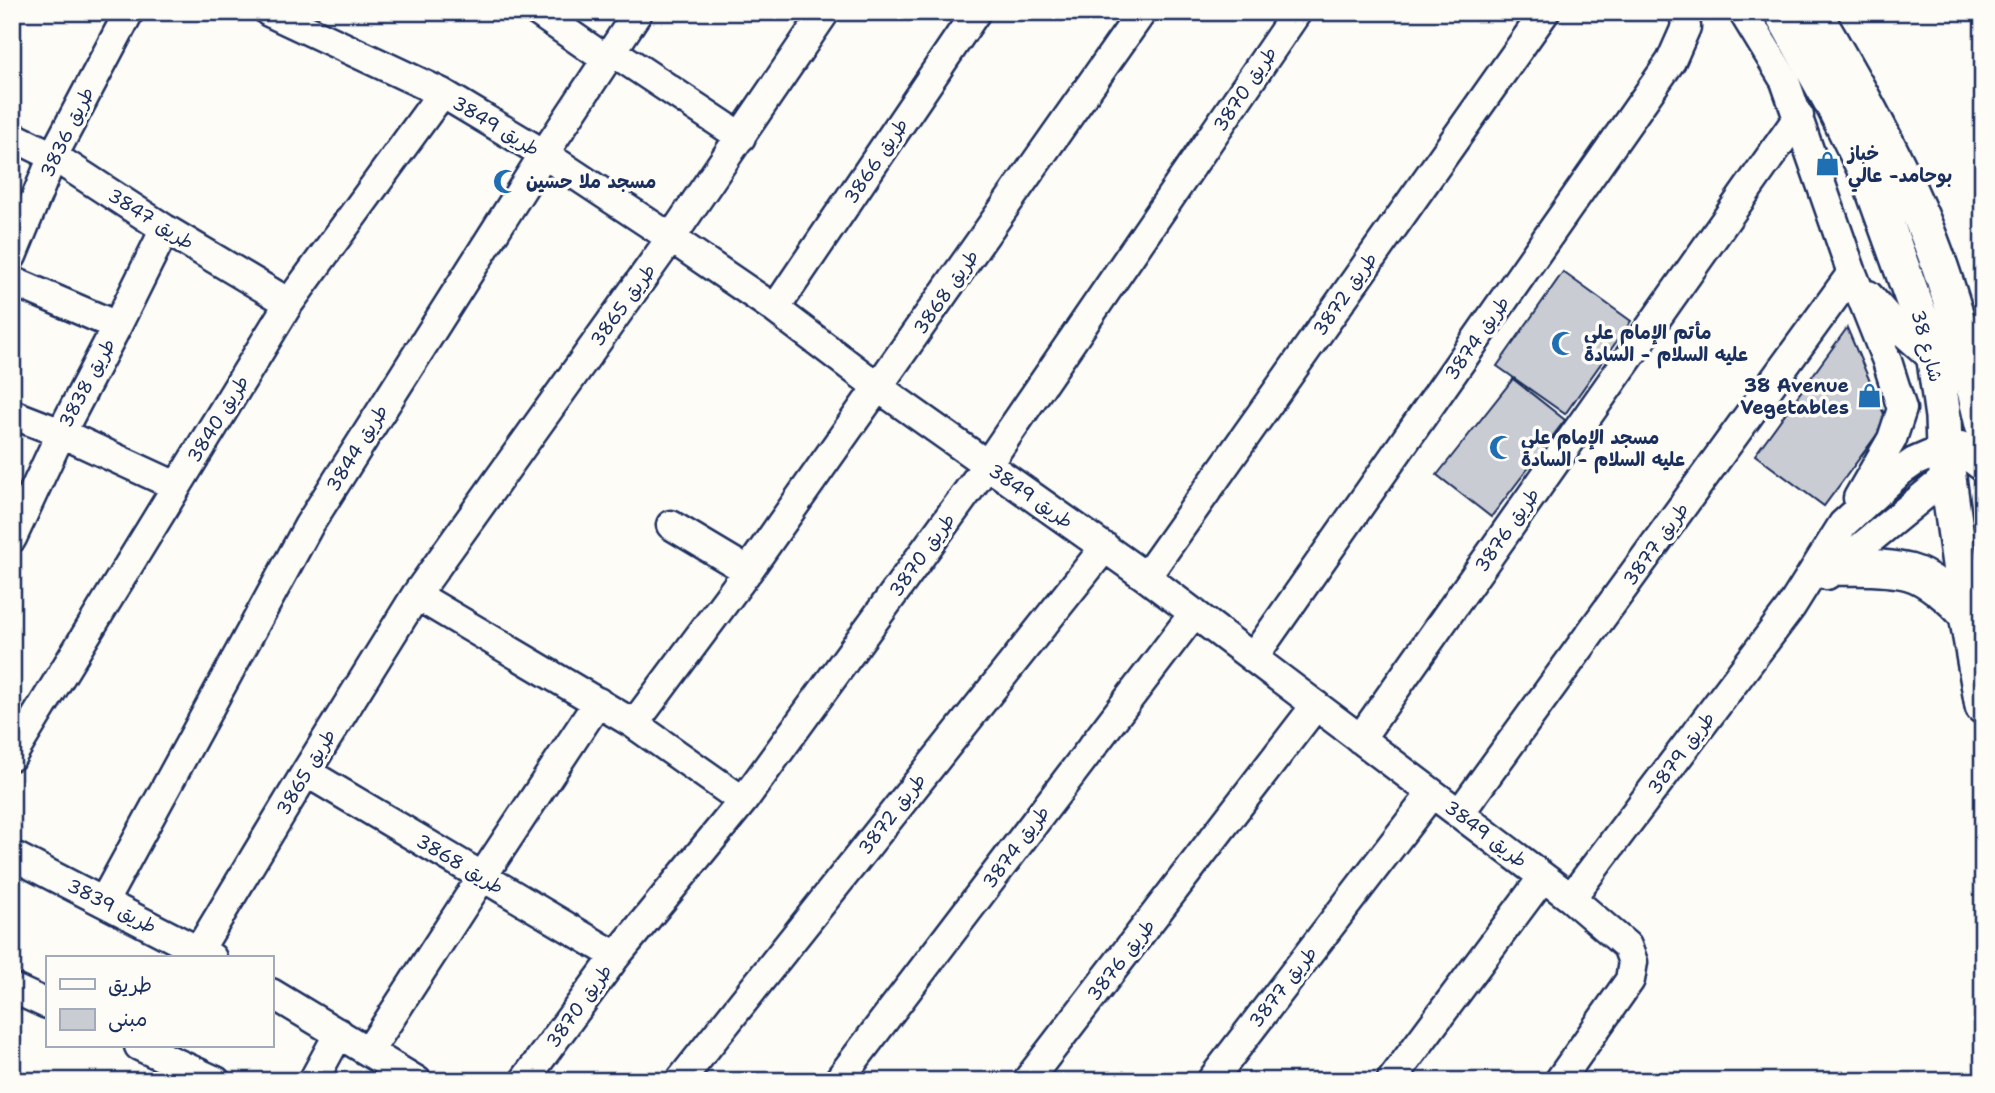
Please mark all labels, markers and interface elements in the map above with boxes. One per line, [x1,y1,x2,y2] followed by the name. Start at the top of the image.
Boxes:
[1207,42,1283,136] street label: طريق 3870
[34,83,100,181] street label: طريق 3836
[448,90,544,162] street label: طريق 3849
[838,113,914,209] street label: طريق 3866
[1846,141,1952,192] place label: خباز بوحامد- عالي
[1814,150,1842,178] shop icon: خباز بوحامد- عالي
[492,167,520,195] mosque icon: مسجد ملا حسين
[526,169,656,194] place label: مسجد ملا حسين
[103,183,199,255] street label: طريق 3847
[908,245,984,339] street label: طريق 3868
[1307,247,1383,341] street label: طريق 3872
[585,259,661,351] street label: طريق 3865
[1439,291,1515,385] street label: طريق 3874
[1904,307,1949,385] street label: شارع 38
[1584,320,1748,369] place label: مأتم الإمام علي عليه السلام - السادة
[1550,329,1578,357] mosque icon: مأتم الإمام علي عليه السلام - السادة
[53,334,121,432] street label: طريق 3838
[181,371,255,467] street label: طريق 3840
[1740,373,1849,420] place label: 38 Avenue Vegetables
[1855,382,1883,410] shop icon: 38 Avenue Vegetables
[320,400,394,496] street label: طريق 3844
[1521,425,1685,474] place label: مسجد الإمام علي عليه السلام - السادة
[1487,434,1515,462] mosque icon: مسجد الإمام علي عليه السلام - السادة
[984,458,1078,534] street label: طريق 3849
[1469,483,1545,577] street label: طريق 3876
[1617,498,1695,590] street label: طريق 3877
[883,508,961,602] street label: طريق 3870
[1642,707,1720,799] street label: طريق 3879
[271,724,341,820] street label: طريق 3865
[852,768,932,860] street label: طريق 3872
[1440,795,1532,873] street label: طريق 3849
[977,801,1055,893] street label: طريق 3874
[412,828,508,900] street label: طريق 3868
[63,873,161,939] street label: طريق 3839
[1081,914,1161,1006] street label: طريق 3876
[1243,941,1323,1033] street label: طريق 3877
[46,956,273,1048] legend
[540,959,618,1053] street label: طريق 3870
[108,971,152,999] text: طريق
[108,1005,147,1033] text: مبنى

